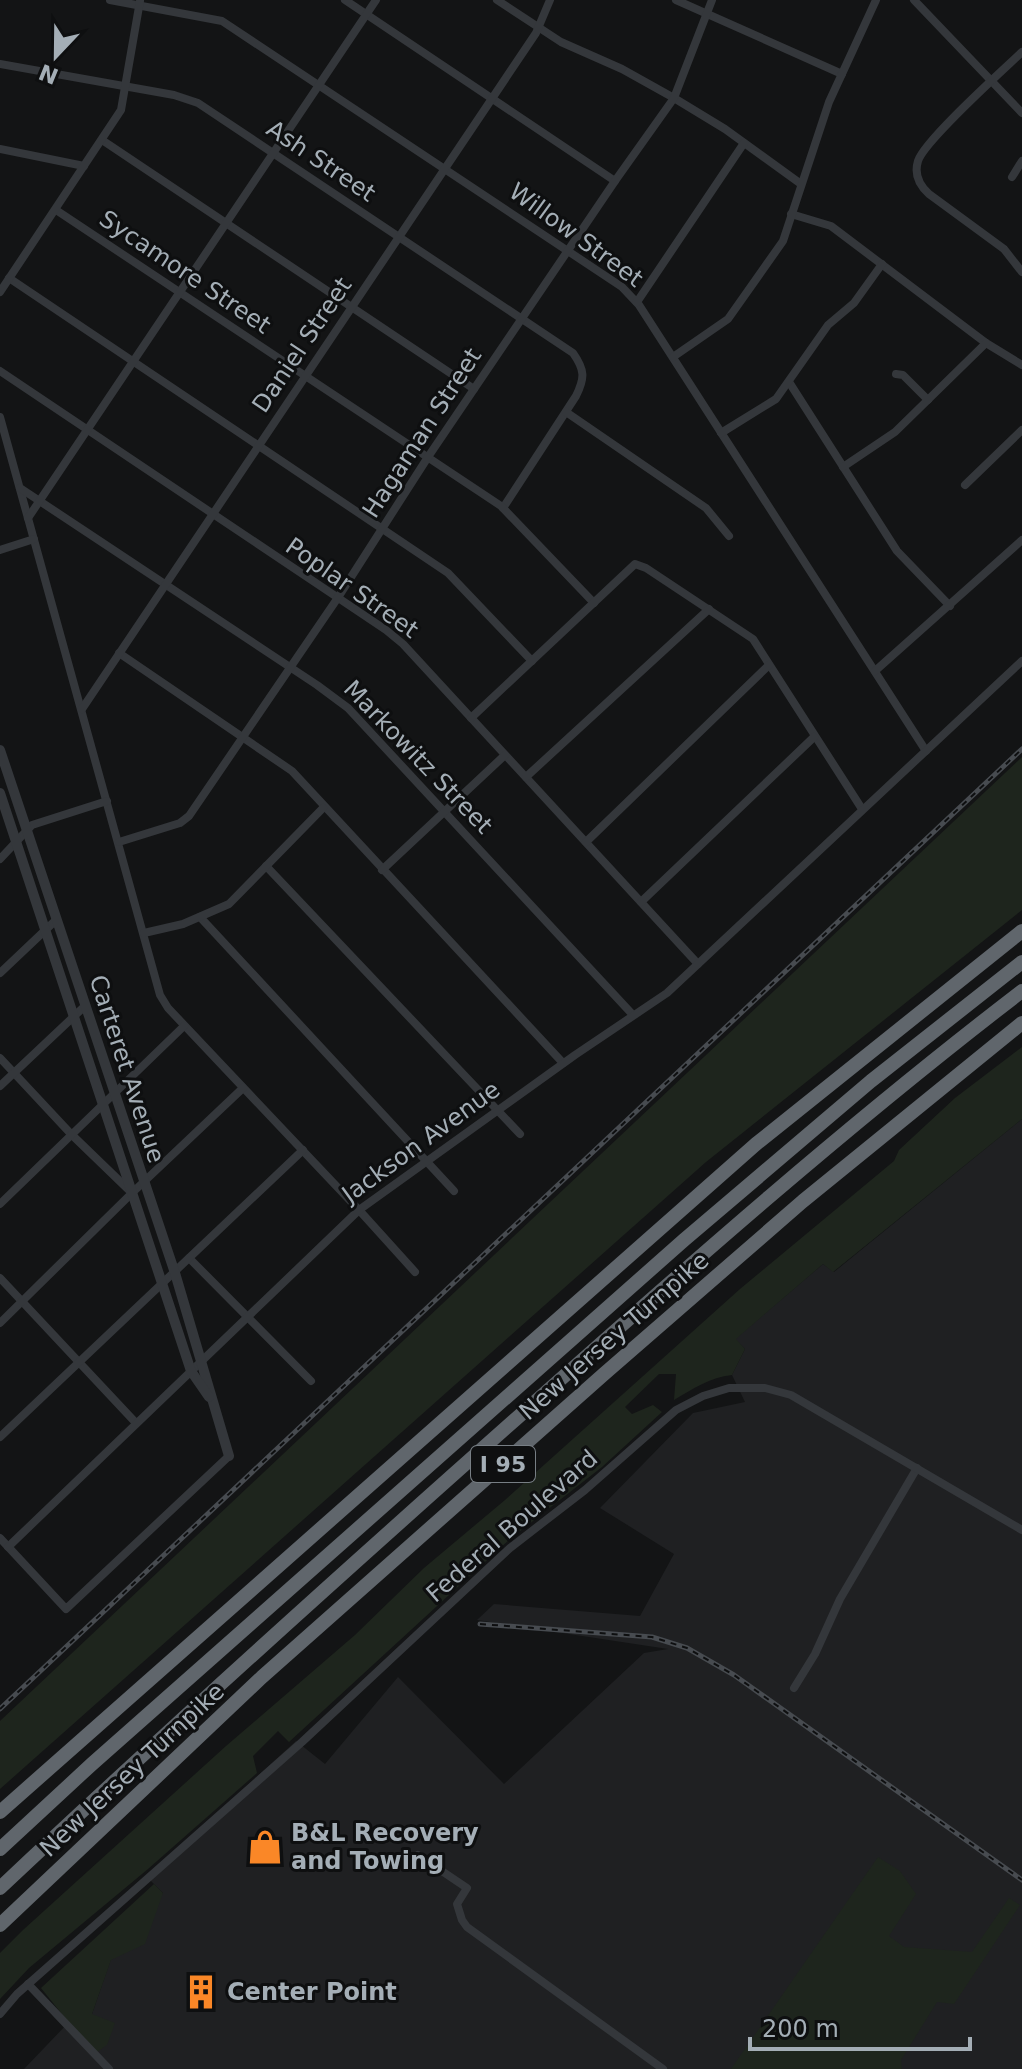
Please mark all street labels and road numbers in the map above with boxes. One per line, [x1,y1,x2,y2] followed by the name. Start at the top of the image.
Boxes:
[261,115,381,207] street label: Ash Street
[504,177,648,293] street label: Willow Street
[94,204,276,340] street label: Sycamore Street
[246,272,358,418] street label: Daniel Street
[357,343,487,523] street label: Hagaman Street
[280,532,424,644] street label: Poplar Street
[338,675,498,839] street label: Markowitz Street
[83,972,171,1166] street label: Carteret Avenue
[335,1075,505,1210] street label: Jackson Avenue
[514,1246,714,1426] street label: New Jersey Turnpike
[421,1444,603,1608] street label: Federal Boulevard
[471,1446,535,1482] road number: I 95
[34,1677,230,1863] street label: New Jersey Turnpike

